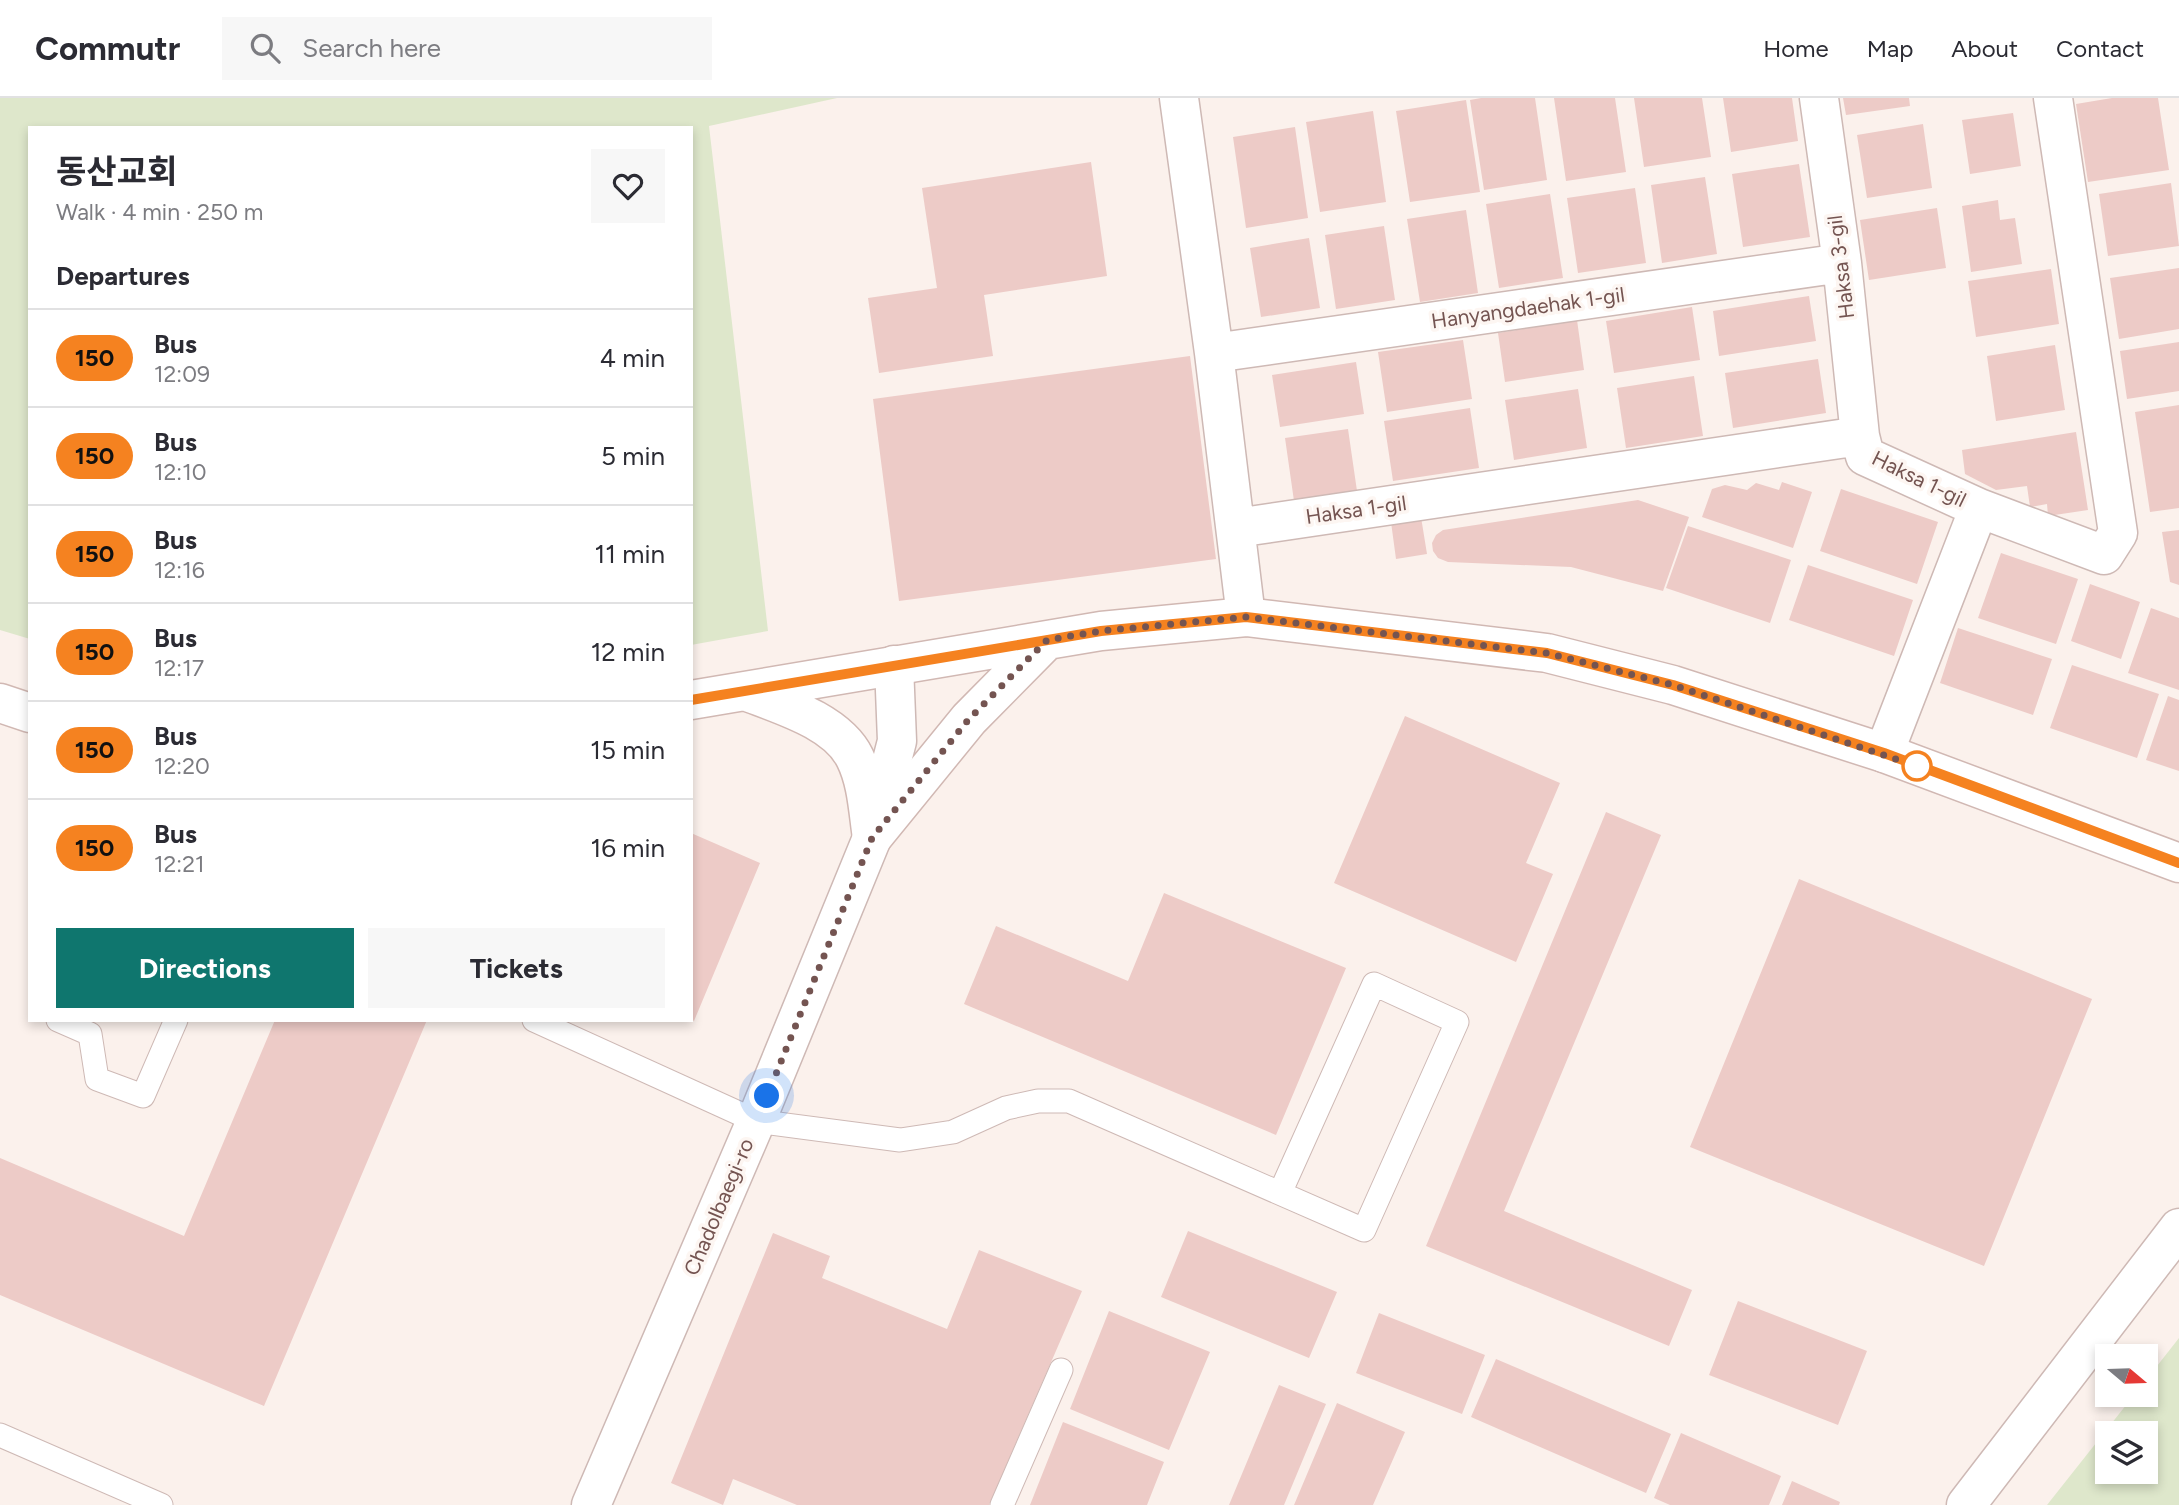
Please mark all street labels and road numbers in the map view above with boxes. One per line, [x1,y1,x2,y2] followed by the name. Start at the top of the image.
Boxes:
[1822,214,1859,320] street label: Haksa 3-gil
[1430,282,1626,333] street label: Hanyangdaehak 1-gil
[1868,445,1970,512] street label: Haksa 1-gil
[1304,490,1408,529] street label: Haksa 1-gil
[678,1135,759,1279] street label: Chadolbaegi-ro

